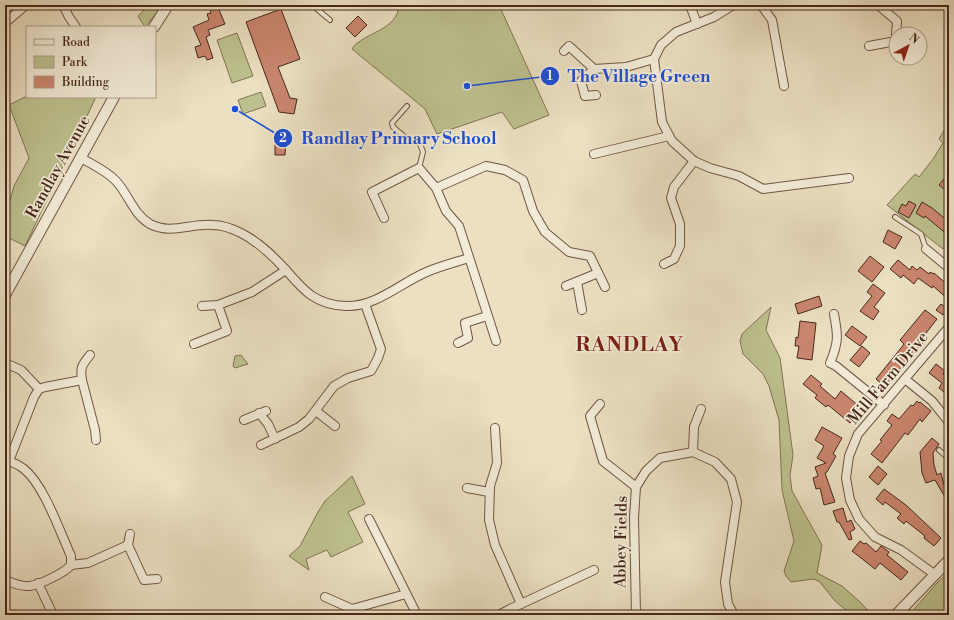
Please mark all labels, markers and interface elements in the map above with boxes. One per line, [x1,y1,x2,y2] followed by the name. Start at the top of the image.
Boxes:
[26,26,156,98] legend
[888,26,928,66] north arrow
[906,31,922,47] text: N
[62,35,90,50] text: Road
[62,55,88,70] text: Park
[540,61,719,90] callout: The Village Green
[568,66,711,88] text: The Village Green
[547,69,553,84] text: 1
[61,75,110,90] text: Building
[21,112,95,222] street label: Randlay Avenue
[273,123,504,152] callout: Randlay Primary School
[301,128,497,150] text: Randlay Primary School
[279,131,287,146] text: 2
[843,327,933,429] street label: Mill Farm Drive
[576,333,684,358] district label: RANDLAY
[610,496,632,589] street label: Abbey Fields

